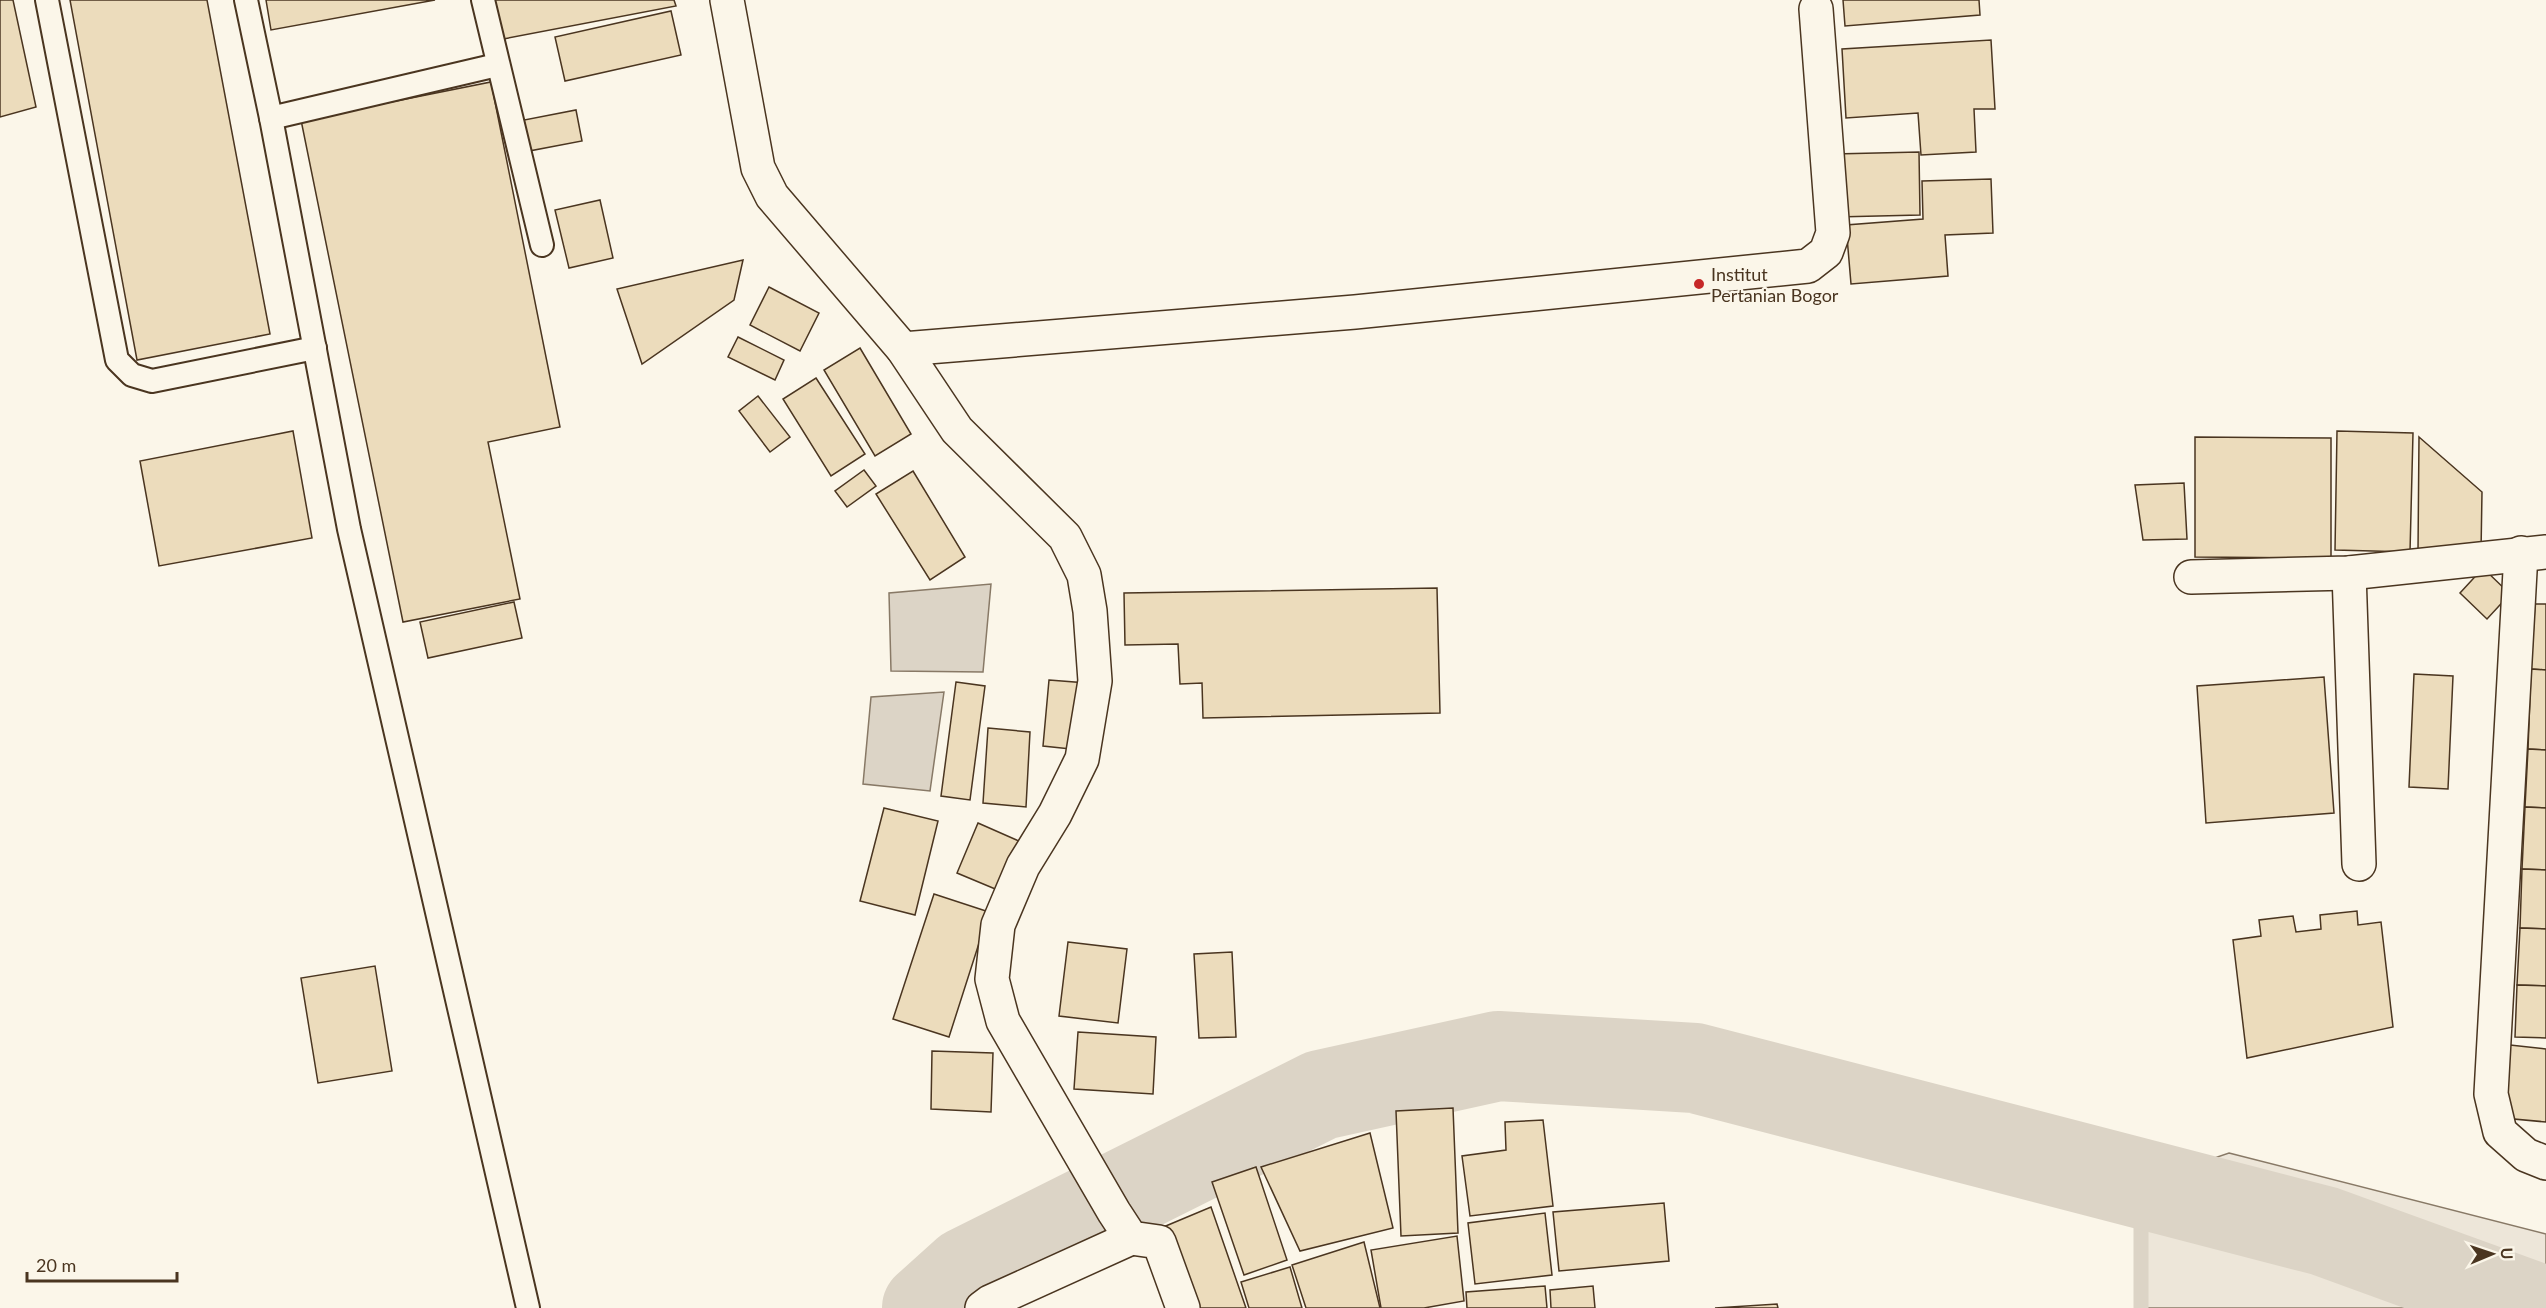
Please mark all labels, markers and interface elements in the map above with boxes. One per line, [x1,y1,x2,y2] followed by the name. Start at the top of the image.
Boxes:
[1711,263,1839,306] place label: Institut Pertanian Bogor
[1692,277,1706,291] marker: Institut Pertanian Bogor
[2462,1224,2522,1284] north arrow
[27,1245,177,1283] scale bar
[2498,1247,2517,1260] text: U
[36,1254,76,1276] text: 20 m

